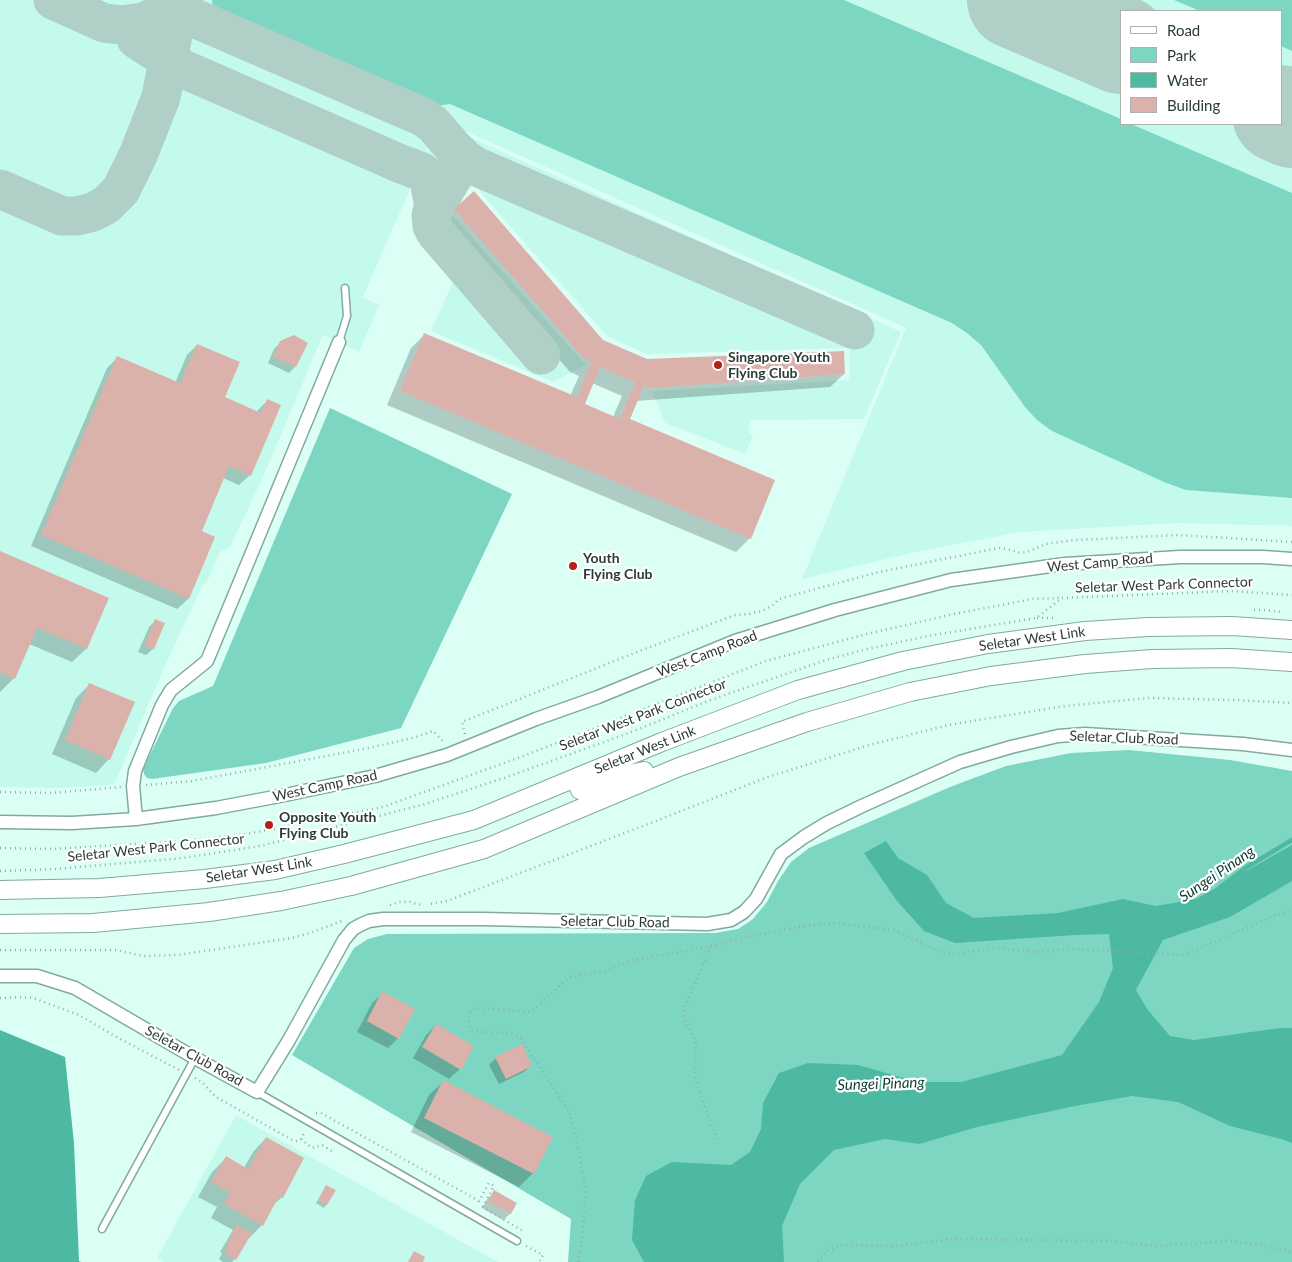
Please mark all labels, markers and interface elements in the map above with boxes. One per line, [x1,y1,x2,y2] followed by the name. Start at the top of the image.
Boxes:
[1120,10,1282,125] legend
[1167,21,1200,39] text: Road
[1167,46,1196,64] text: Park
[1167,71,1208,89] text: Water
[1167,96,1220,114] text: Building
[728,349,830,382] place label: Singapore Youth Flying Club
[712,359,724,371] marker: Singapore Youth Flying Club
[583,550,653,582] place label: Youth Flying Club
[1046,550,1154,576] street label: West Camp Road
[567,560,579,572] marker: Youth Flying Club
[1075,574,1253,596] street label: Seletar West Park Connector
[978,623,1086,655] street label: Seletar West Link
[654,627,760,681] street label: West Camp Road
[557,675,729,755] street label: Seletar West Park Connector
[592,722,698,778] street label: Seletar West Link
[1069,728,1179,748] street label: Seletar Club Road
[271,767,379,805] street label: West Camp Road
[279,809,376,842] place label: Opposite Youth Flying Club
[263,819,275,831] marker: Opposite Youth Flying Club
[67,830,245,866] street label: Seletar West Park Connector
[1176,842,1258,906] water label: Sungei Pinang
[205,853,313,887] street label: Seletar West Link
[560,913,670,931] street label: Seletar Club Road
[142,1022,246,1090] street label: Seletar Club Road
[837,1073,925,1095] water label: Sungei Pinang

